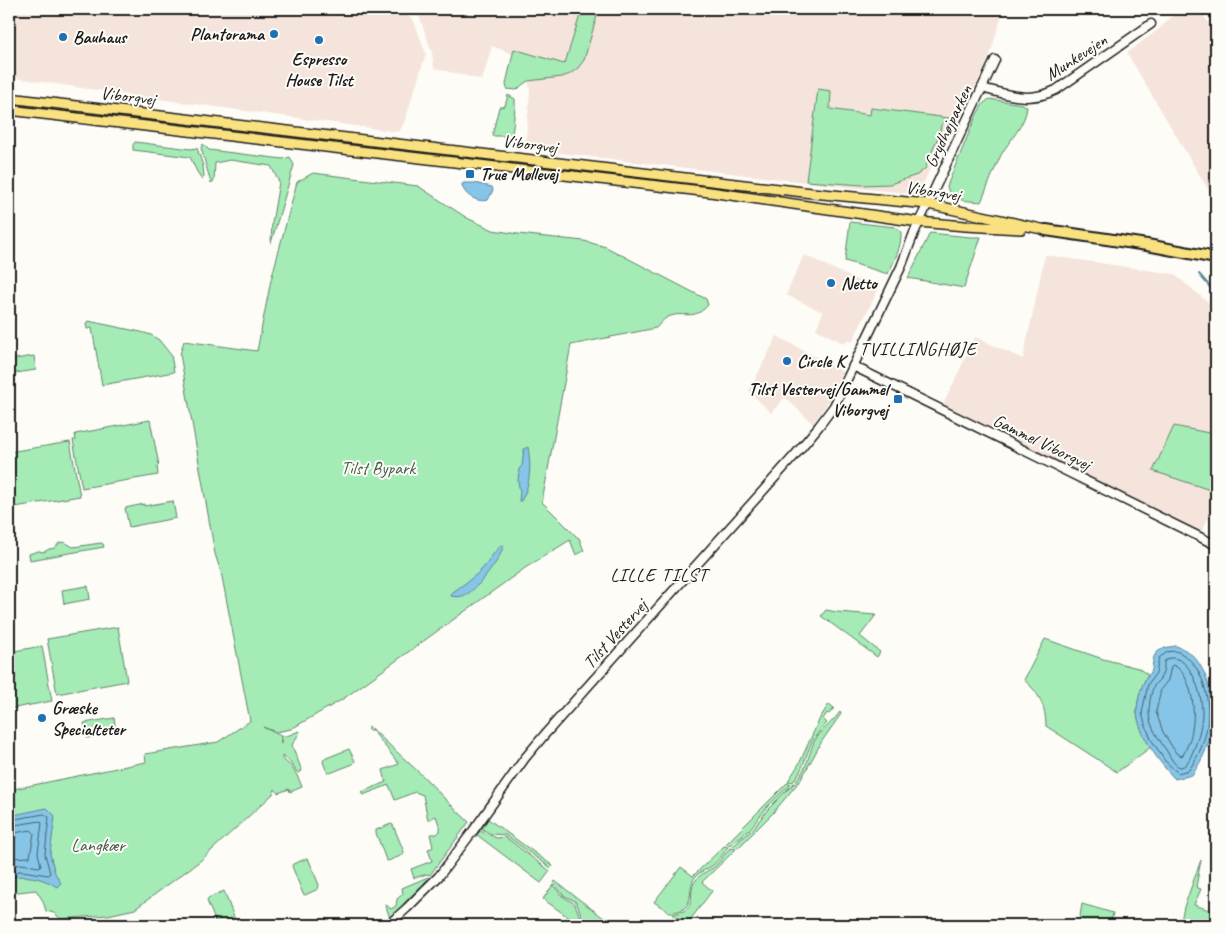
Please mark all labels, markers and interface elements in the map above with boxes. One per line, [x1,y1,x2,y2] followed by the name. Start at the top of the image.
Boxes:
[190,23,266,45] place label: Plantorama
[73,26,128,48] place label: Bauhaus
[268,28,280,40] marker: Plantorama
[1041,28,1112,85] street label: Munkevejen
[57,31,69,43] marker: Bauhaus
[313,34,325,46] marker: Espresso House Tilst
[285,48,355,91] place label: Espresso House Tilst
[919,80,977,171] street label: Grydhøjparken
[99,82,159,111] street label: Viborgvej
[501,130,561,159] street label: Viborgvej
[480,163,560,185] place label: True Møllevej
[464,168,476,180] marker: True Møllevej
[904,176,964,207] street label: Viborgvej
[841,272,878,294] place label: Netto
[825,277,837,289] marker: Netto
[859,337,979,361] district label: TVILLINGHØJE
[797,350,849,372] place label: Circle K
[781,355,793,367] marker: Circle K
[748,378,892,421] place label: Tilst Vestervej/Gammel Viborgvej
[892,393,904,405] marker: Tilst Vestervej/Gammel Viborgvej
[990,409,1096,476] street label: Gammel Viborgvej
[341,457,417,479] park label: Tilst Bypark
[610,563,711,587] district label: LILLE TILST
[578,593,653,673] street label: Tilst Vestervej
[52,697,127,740] place label: Græske Specialteter
[36,712,48,724] marker: Græske Specialteter
[71,834,127,856] park label: Langkær

